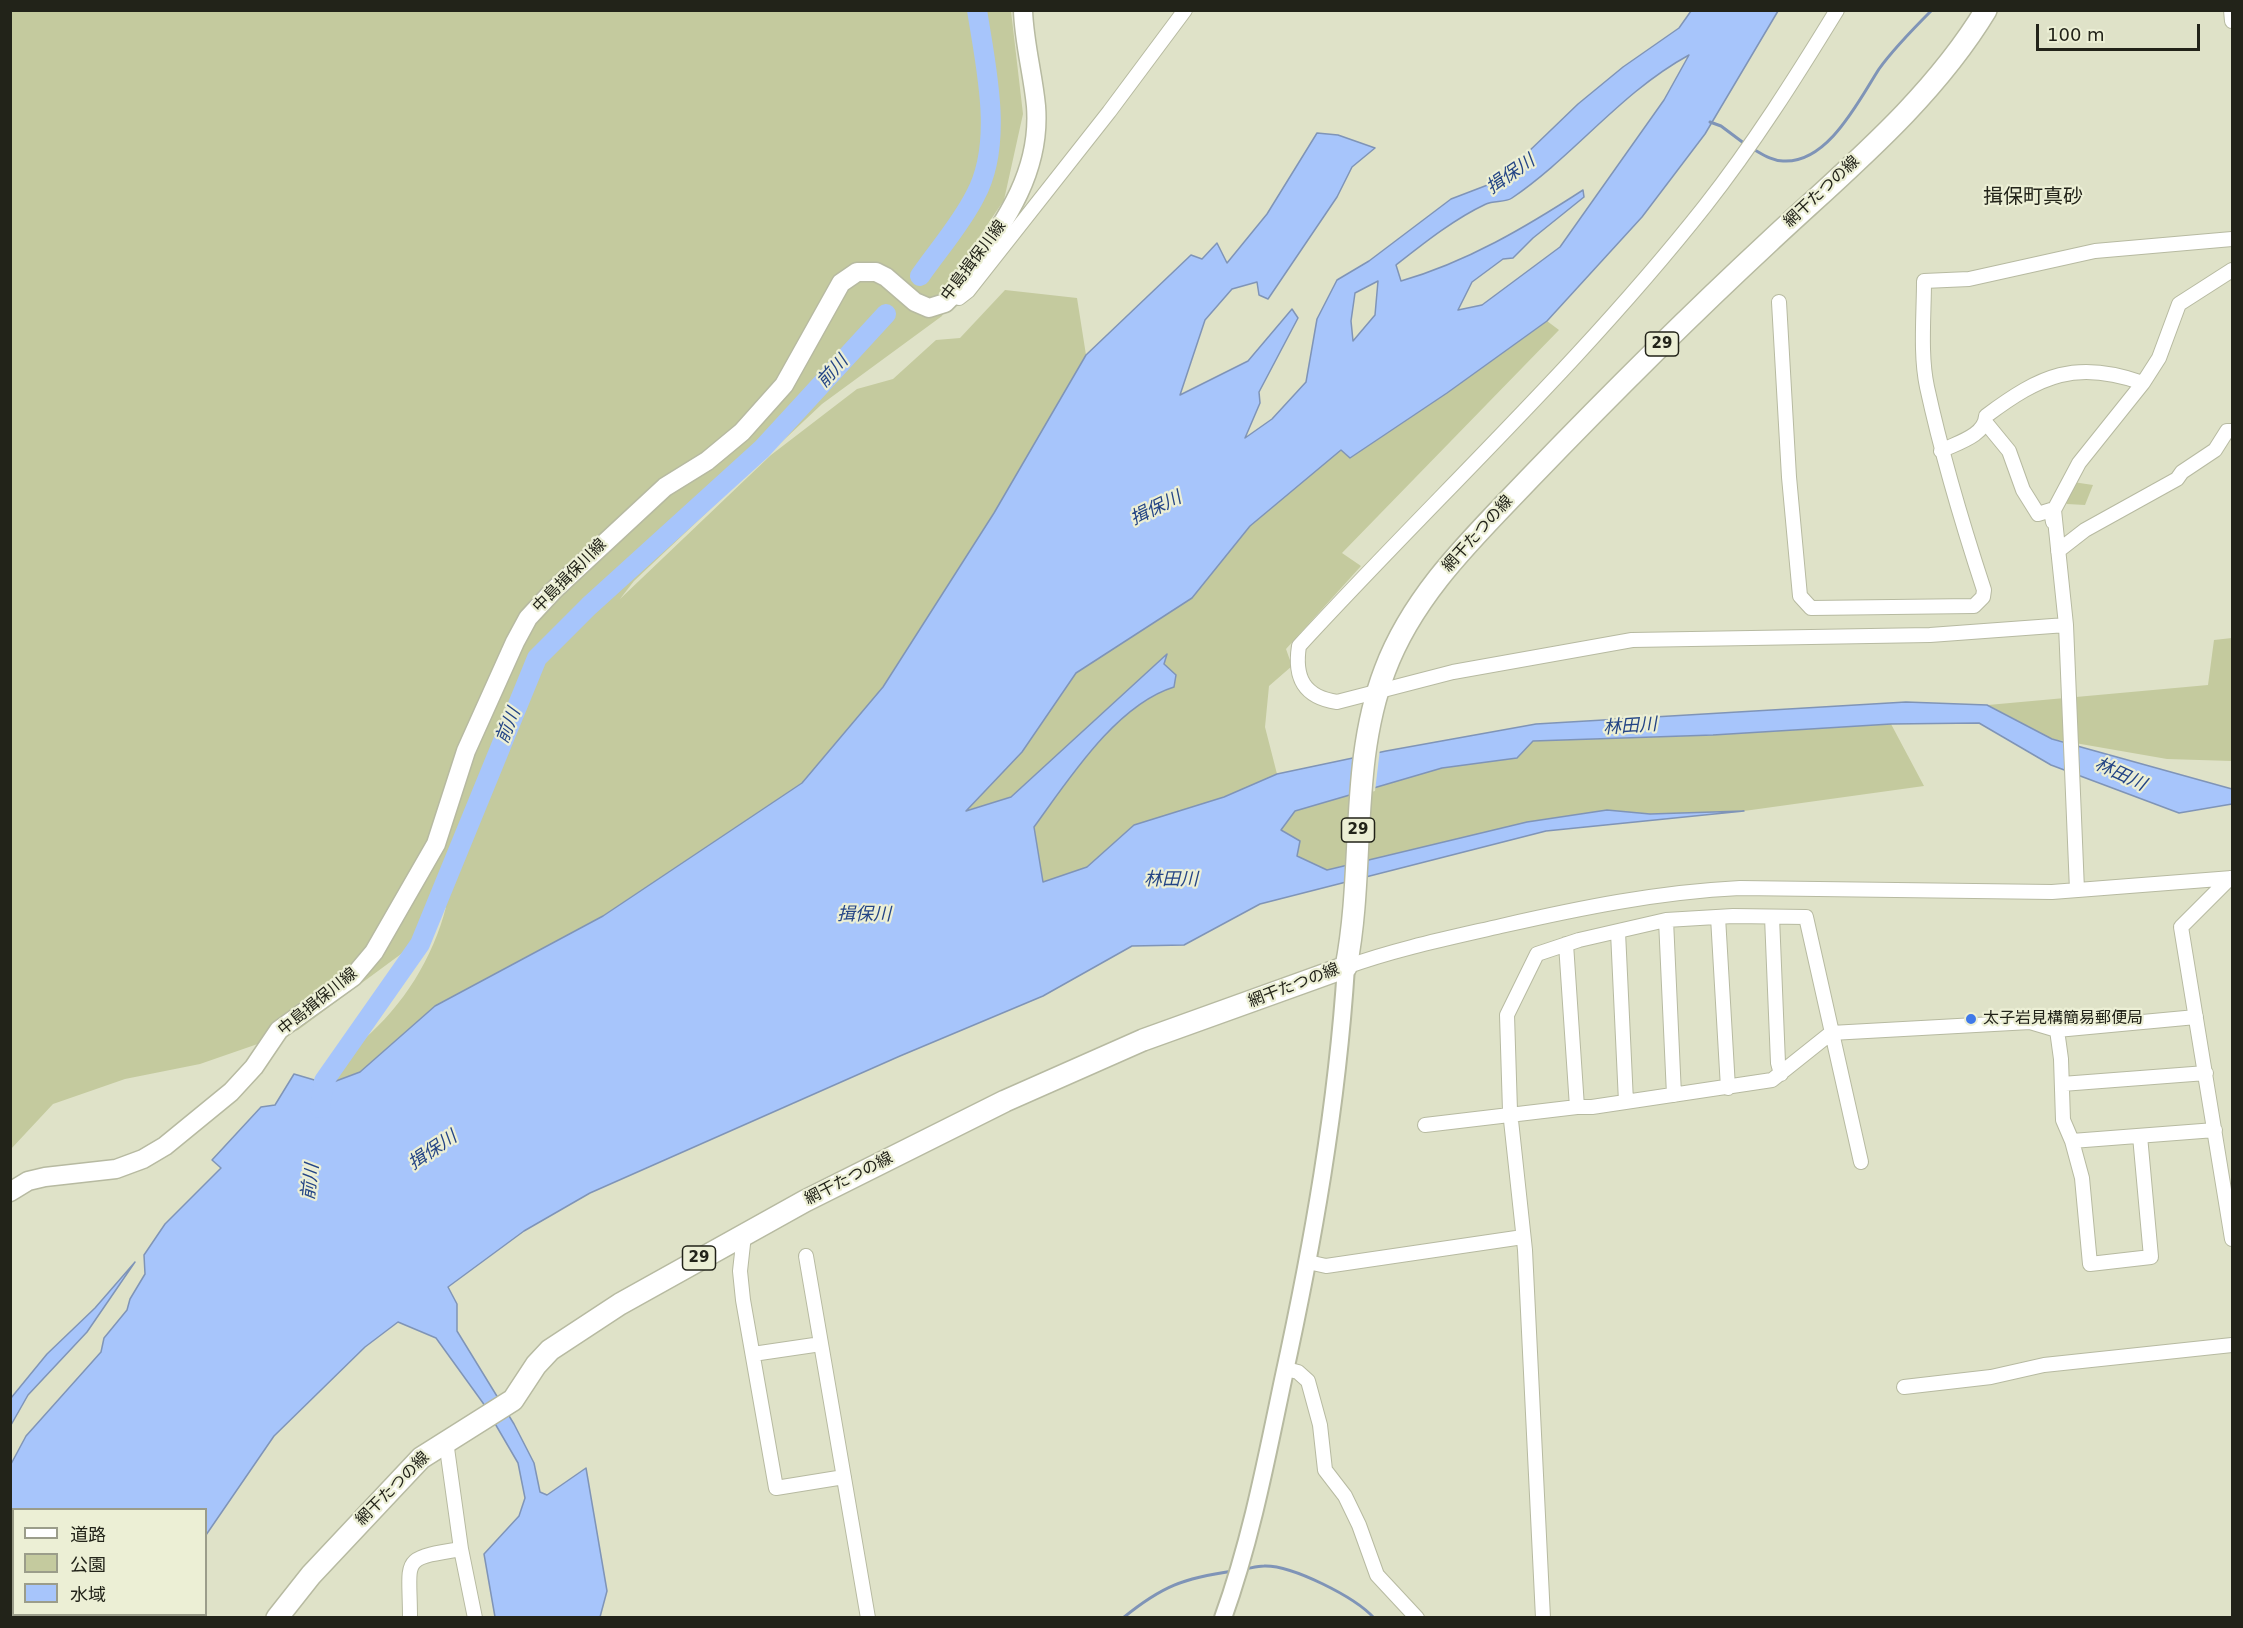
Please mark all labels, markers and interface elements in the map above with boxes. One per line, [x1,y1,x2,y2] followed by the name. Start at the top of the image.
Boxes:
[2039,12,2202,50] scale bar
[2047,24,2105,45] text: 100 m
[1483,151,1539,199] water label: 揖保川
[1780,152,1864,232] street label: 網干たつの線
[1983,186,2083,210] district label: 揖保町真砂
[937,217,1011,305] street label: 中島揖保川線
[1646,332,1678,356] road number: 29
[813,351,853,393] water label: 前川
[1127,487,1185,531] water label: 揖保川
[1439,492,1517,576] street label: 網干たつの線
[529,535,611,617] street label: 中島揖保川線
[492,705,526,747] water label: 前川
[1602,714,1658,740] water label: 林田川
[2091,754,2149,796] water label: 林田川
[1342,818,1374,842] road number: 29
[1144,869,1198,891] water label: 林田川
[837,904,891,926] water label: 揖保川
[1246,960,1342,1012] street label: 網干たつの線
[275,964,361,1040] street label: 中島揖保川線
[1983,1009,2143,1029] place label: 太子岩見構簡易郵便局
[1964,1012,1978,1026] marker: 太子岩見構簡易郵便局
[405,1127,461,1175] water label: 揖保川
[802,1149,896,1209] street label: 網干たつの線
[298,1163,324,1201] water label: 前川
[682,1246,716,1270] road number: 29
[352,1448,434,1530] street label: 網干たつの線
[12,1508,207,1616] legend
[70,1524,106,1545] text: 道路
[70,1554,106,1575] text: 公園
[70,1584,106,1605] text: 水域

